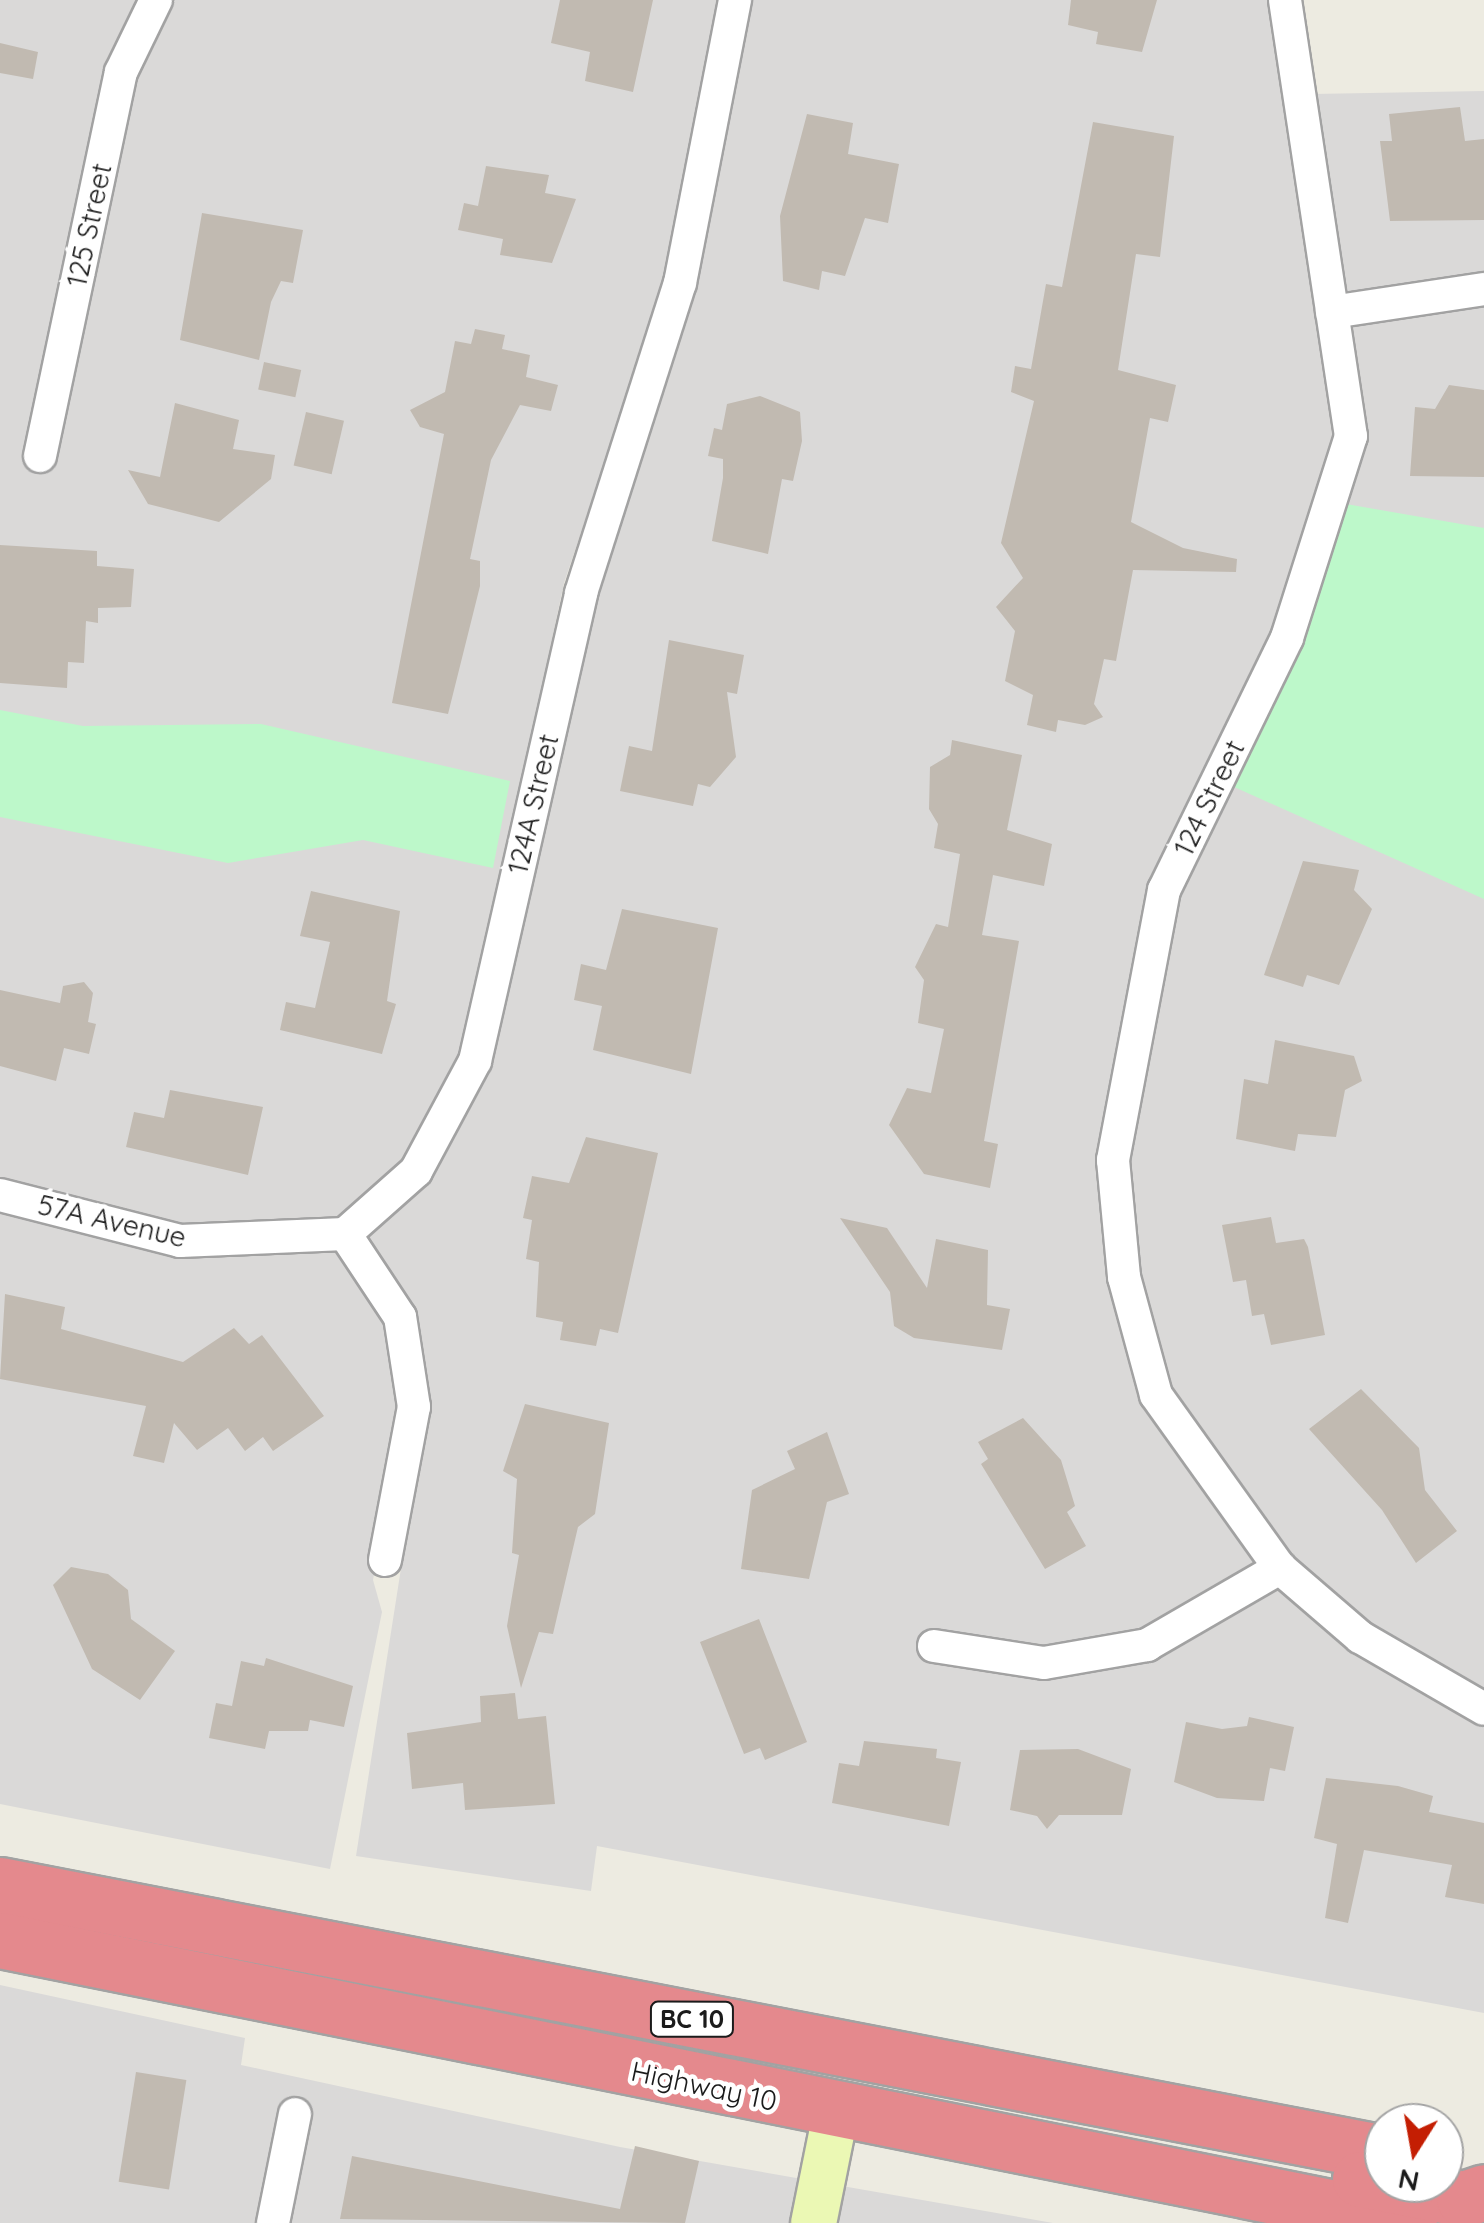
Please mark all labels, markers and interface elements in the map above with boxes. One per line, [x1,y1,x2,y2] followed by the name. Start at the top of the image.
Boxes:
[60,160,118,290] street label: 125 Street
[501,731,565,877] street label: 124A Street
[1167,735,1251,861] street label: 124 Street
[35,1188,189,1254] street label: 57A Avenue
[650,1999,734,2039] road number: BC 10
[628,2054,780,2118] street label: Highway 10
[1364,2103,1464,2203] north arrow
[1395,2162,1422,2200] text: N

